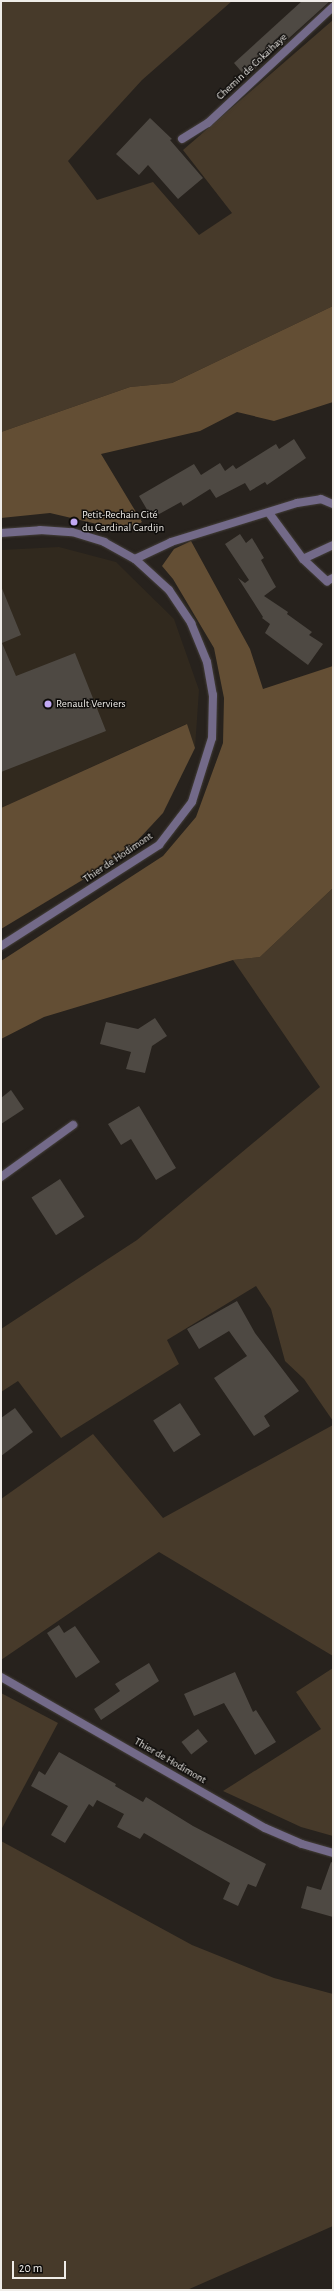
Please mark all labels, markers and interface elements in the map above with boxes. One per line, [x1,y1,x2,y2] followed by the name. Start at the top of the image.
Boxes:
[214,31,290,103] street label: Chemin de Cokaihaye
[82,509,164,535] place label: Petit-Rechain Cité du Cardinal Cardijn
[69,517,79,527] marker: Petit-Rechain Cité du Cardinal Cardijn
[56,697,126,711] place label: Renault Verviers
[43,699,53,709] marker: Renault Verviers
[81,830,155,886] street label: Thier de Hodimont
[132,1735,208,1787] street label: Thier de Hodimont
[14,2253,68,2279] scale bar
[19,2262,42,2274] text: 20 m

